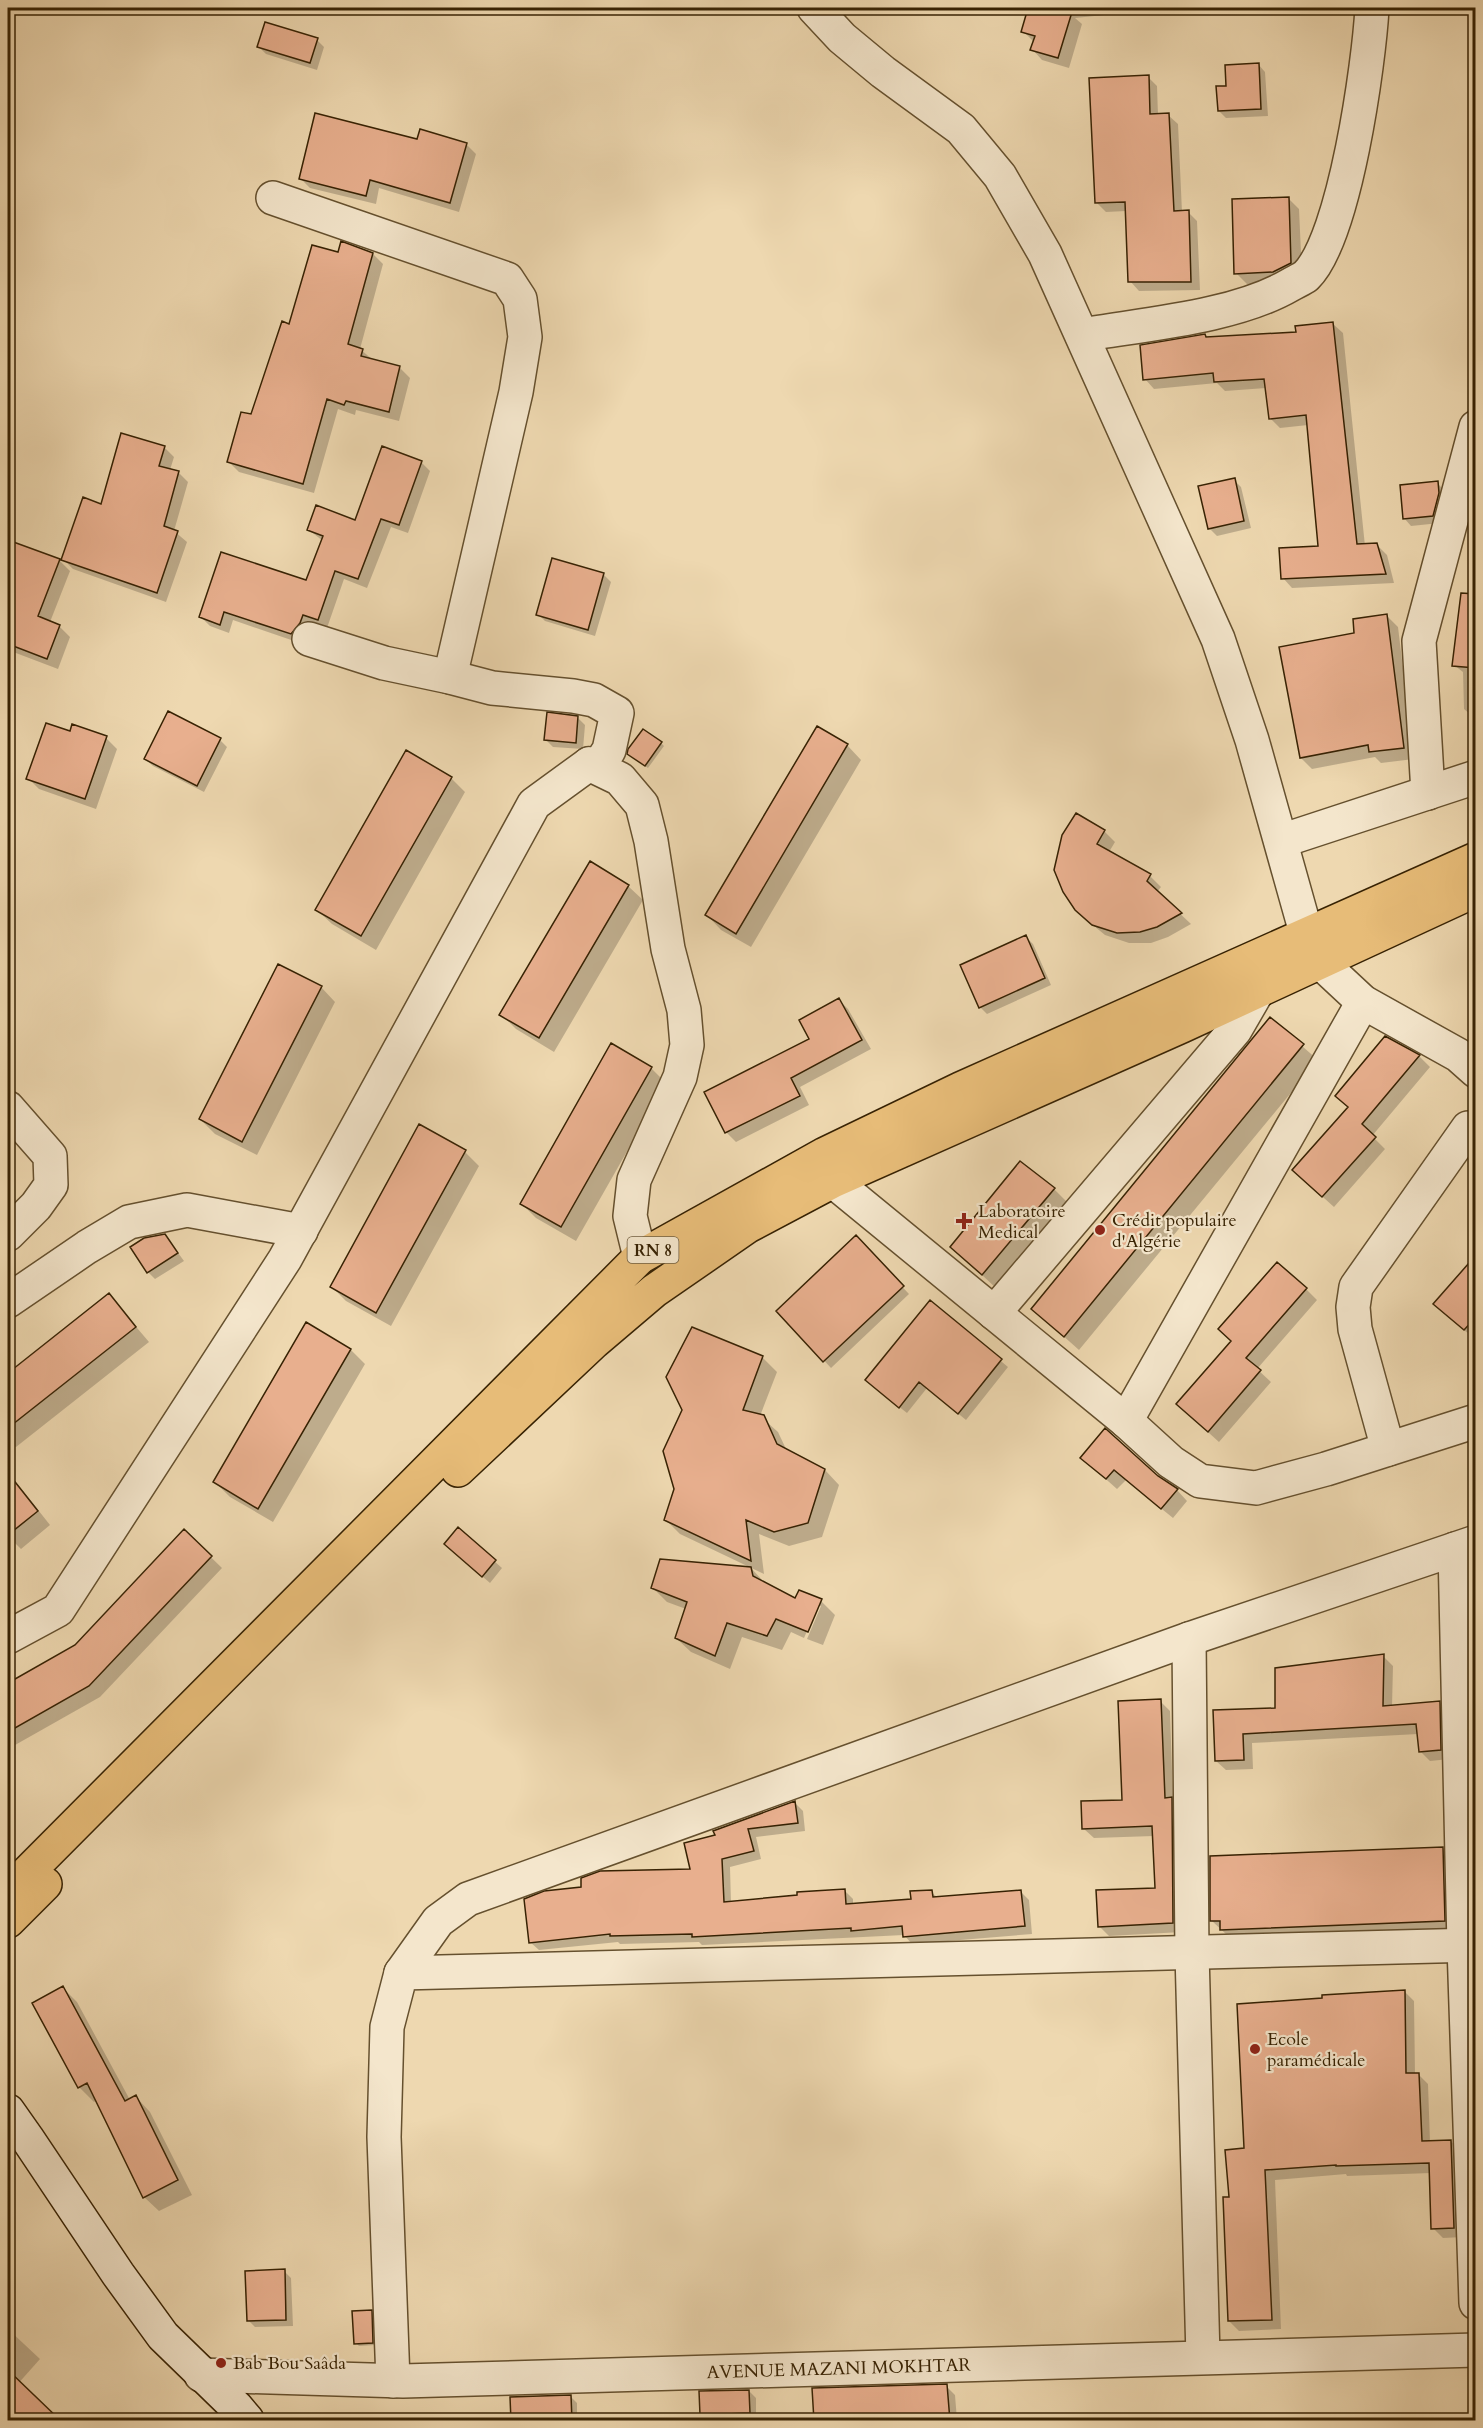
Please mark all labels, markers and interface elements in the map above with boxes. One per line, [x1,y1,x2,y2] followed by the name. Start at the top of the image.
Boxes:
[978,1199,1066,1245] place label: Laboratoire Medical
[1112,1208,1237,1254] place label: Crédit populaire d'Algérie
[955,1212,973,1230] marker: Laboratoire Medical
[1093,1223,1107,1237] marker: Crédit populaire d'Algérie
[628,1237,678,1263] road number: RN 8
[1267,2027,1365,2073] place label: Ecole paramédicale
[1248,2042,1262,2056] marker: Ecole paramédicale
[233,2351,346,2376] place label: Bab Bou Saâda
[706,2353,972,2385] street label: AVENUE MAZANI MOKHTAR
[214,2356,228,2370] marker: Bab Bou Saâda

